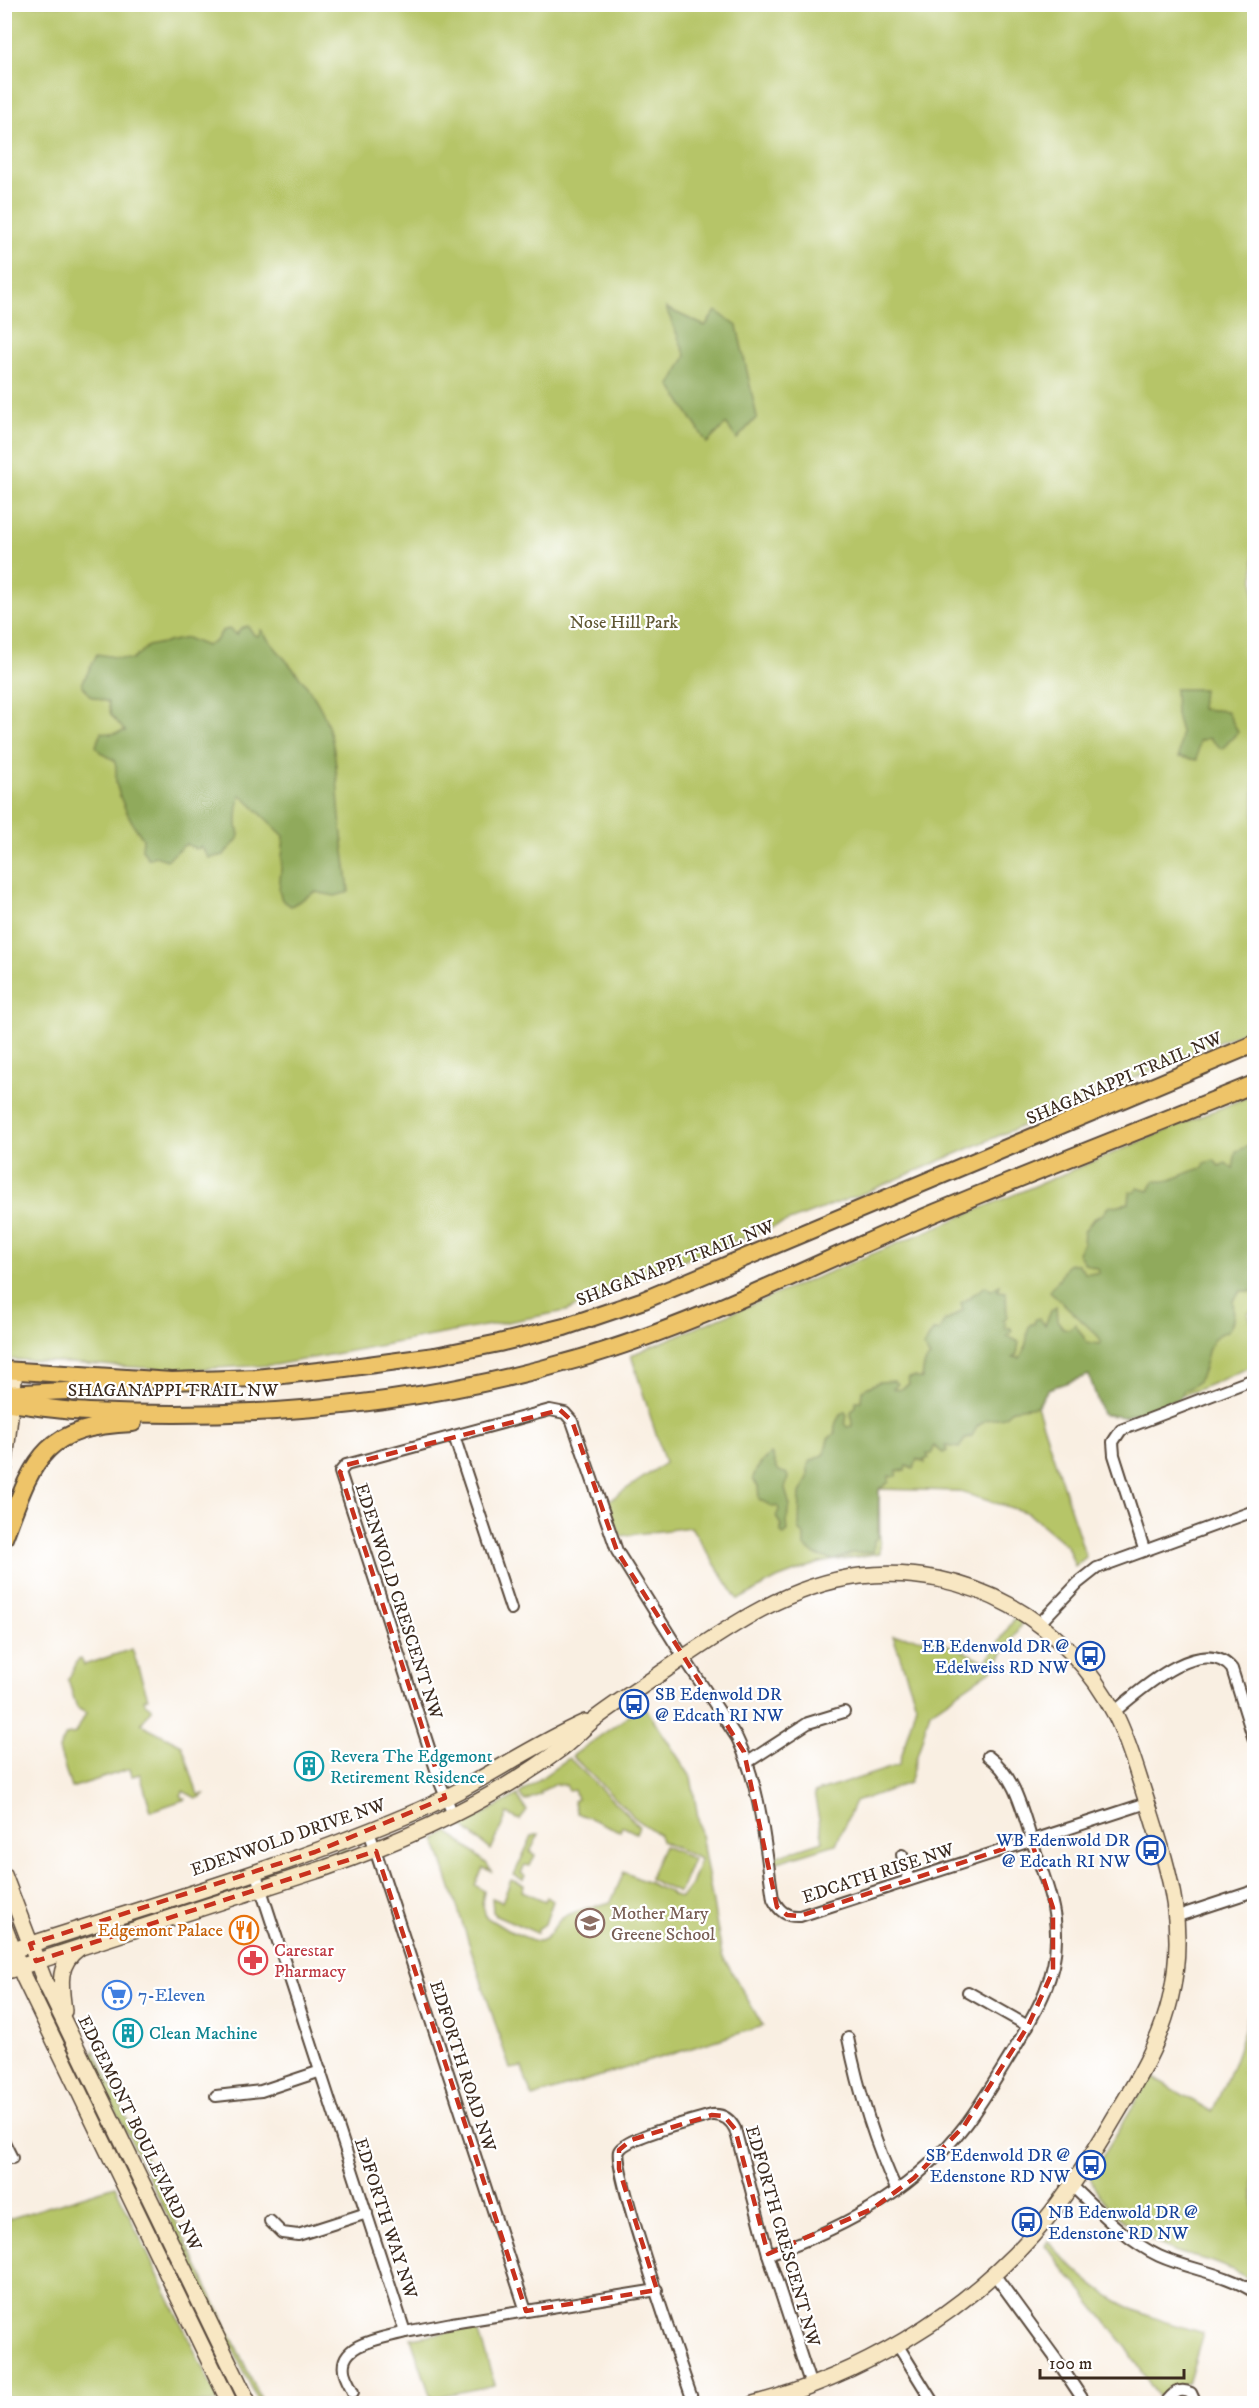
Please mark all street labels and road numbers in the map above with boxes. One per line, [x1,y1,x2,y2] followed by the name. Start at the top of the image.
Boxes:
[1023,1027,1226,1130] street label: SHAGANAPPI TRAIL NW
[573,1216,778,1312] street label: SHAGANAPPI TRAIL NW
[68,1380,279,1402] street label: SHAGANAPPI TRAIL NW
[349,1481,447,1723] street label: EDENWOLD CRESCENT NW
[188,1794,389,1882] street label: EDENWOLD DRIVE NW
[800,1839,958,1909] street label: EDCATH RISE NW
[424,1978,500,2155] street label: EDFORTH ROAD NW
[72,2012,206,2255] street label: EDGEMONT BOULEVARD NW
[740,2123,824,2350] street label: EDFORTH CRESCENT NW
[349,2135,422,2302] street label: EDFORTH WAY NW

